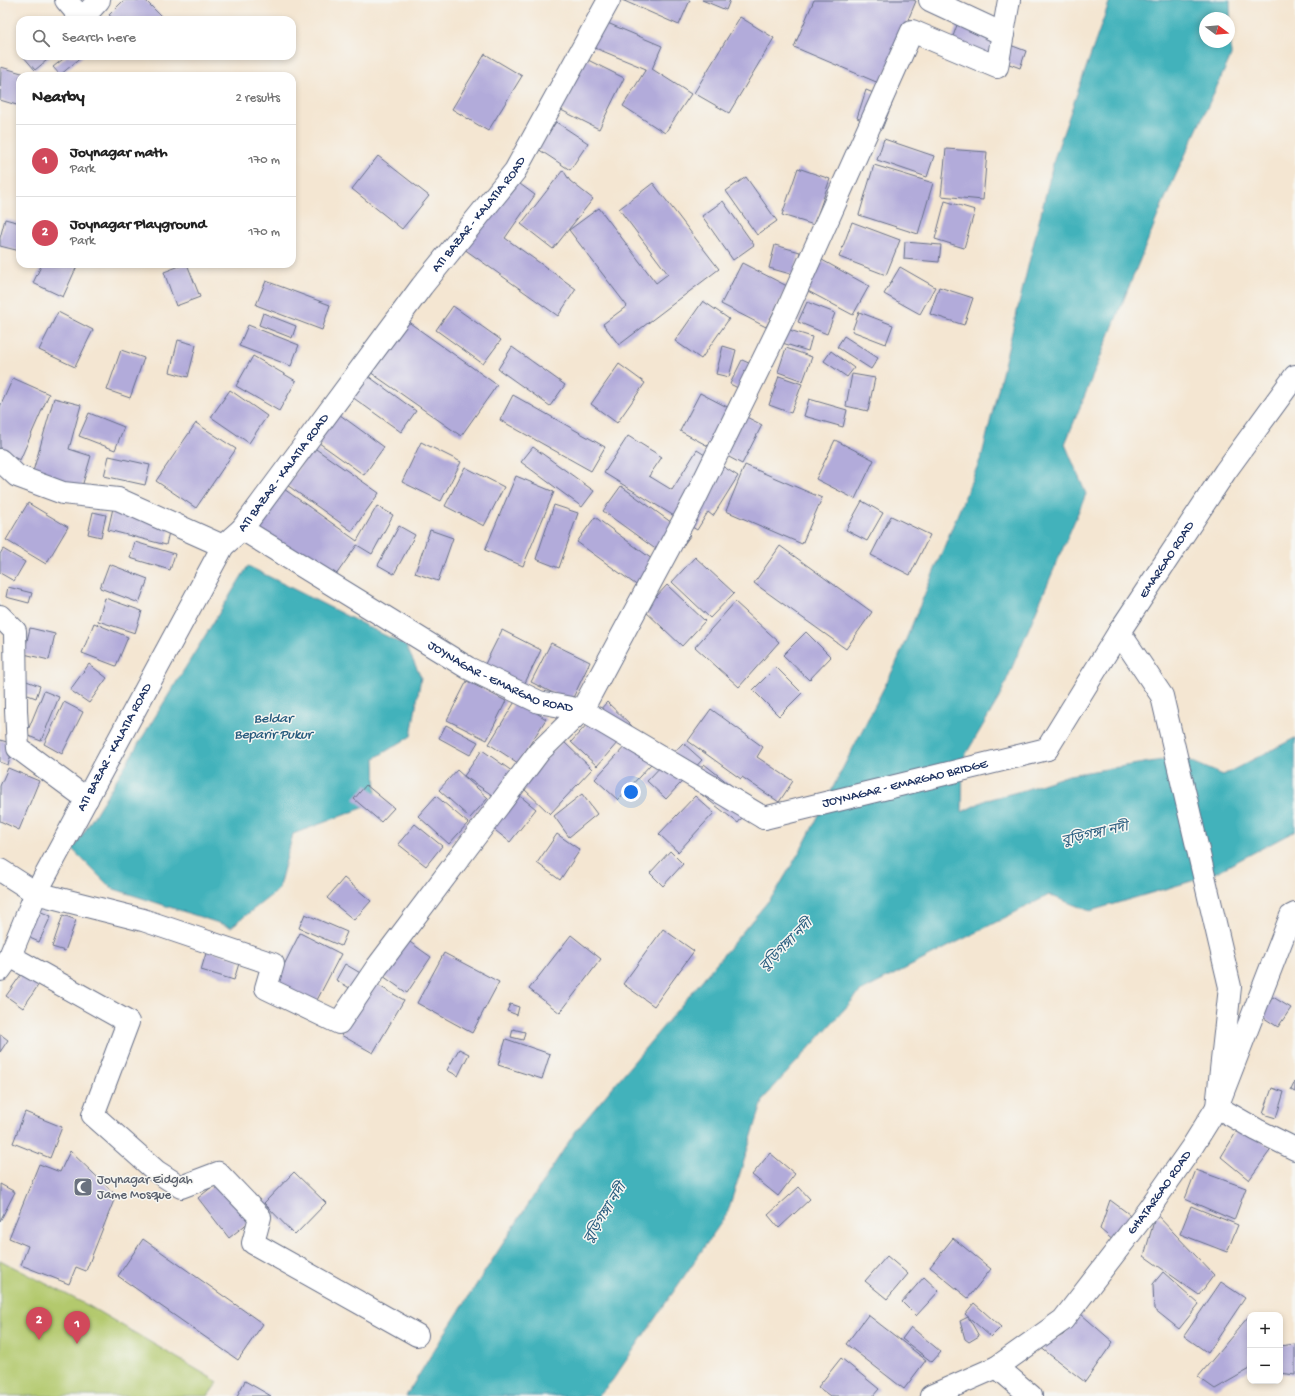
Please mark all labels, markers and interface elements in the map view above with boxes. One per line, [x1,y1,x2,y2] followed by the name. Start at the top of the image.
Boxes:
[1199,12,1235,48] north arrow
[16,16,296,60] search box
[30,27,52,49] icon: search
[62,29,136,47] text: Search here
[32,88,85,108] text: Nearby
[235,91,280,106] text: 2 results
[70,144,167,162] text: Joynagar math
[42,153,48,168] text: 1
[248,153,280,168] text: 170 m
[429,153,529,275] street label: ATI BAZAR - KALATIA ROAD
[70,162,95,177] text: Park
[70,216,206,234] text: Joynagar Playground
[42,225,48,240] text: 2
[248,225,280,240] text: 170 m
[70,234,95,249] text: Park
[235,410,333,535] street label: ATI BAZAR - KALATIA ROAD
[1136,518,1198,601] street label: EMARGAO ROAD
[425,638,575,716] street label: JOYNAGAR - EMARGAO ROAD
[74,680,155,814] street label: ATI BAZAR - KALATIA ROAD
[234,711,315,744] water label: Beldar Beparir Pukur
[821,756,990,811] street label: JOYNAGAR - EMARGAO BRIDGE
[621,782,641,802] your location
[1060,816,1133,851] water label: বুড়িগঙ্গা নদী
[756,912,819,976] water label: বুড়িগঙ্গা নদী
[1124,1147,1195,1238] street label: GHATARGAO ROAD
[97,1173,193,1203] place label: Joynagar Eidgah Jame Mosque
[72,1176,94,1198] mosque icon: Joynagar Eidgah Jame Mosque
[579,1177,633,1247] water label: বুড়িগঙ্গা নদী
[26,1307,52,1340] pin: 2
[64,1311,90,1344] pin: 1
[1247,1312,1283,1384] map controls
[1247,1312,1283,1348] button: +
[1247,1348,1283,1384] button: −

